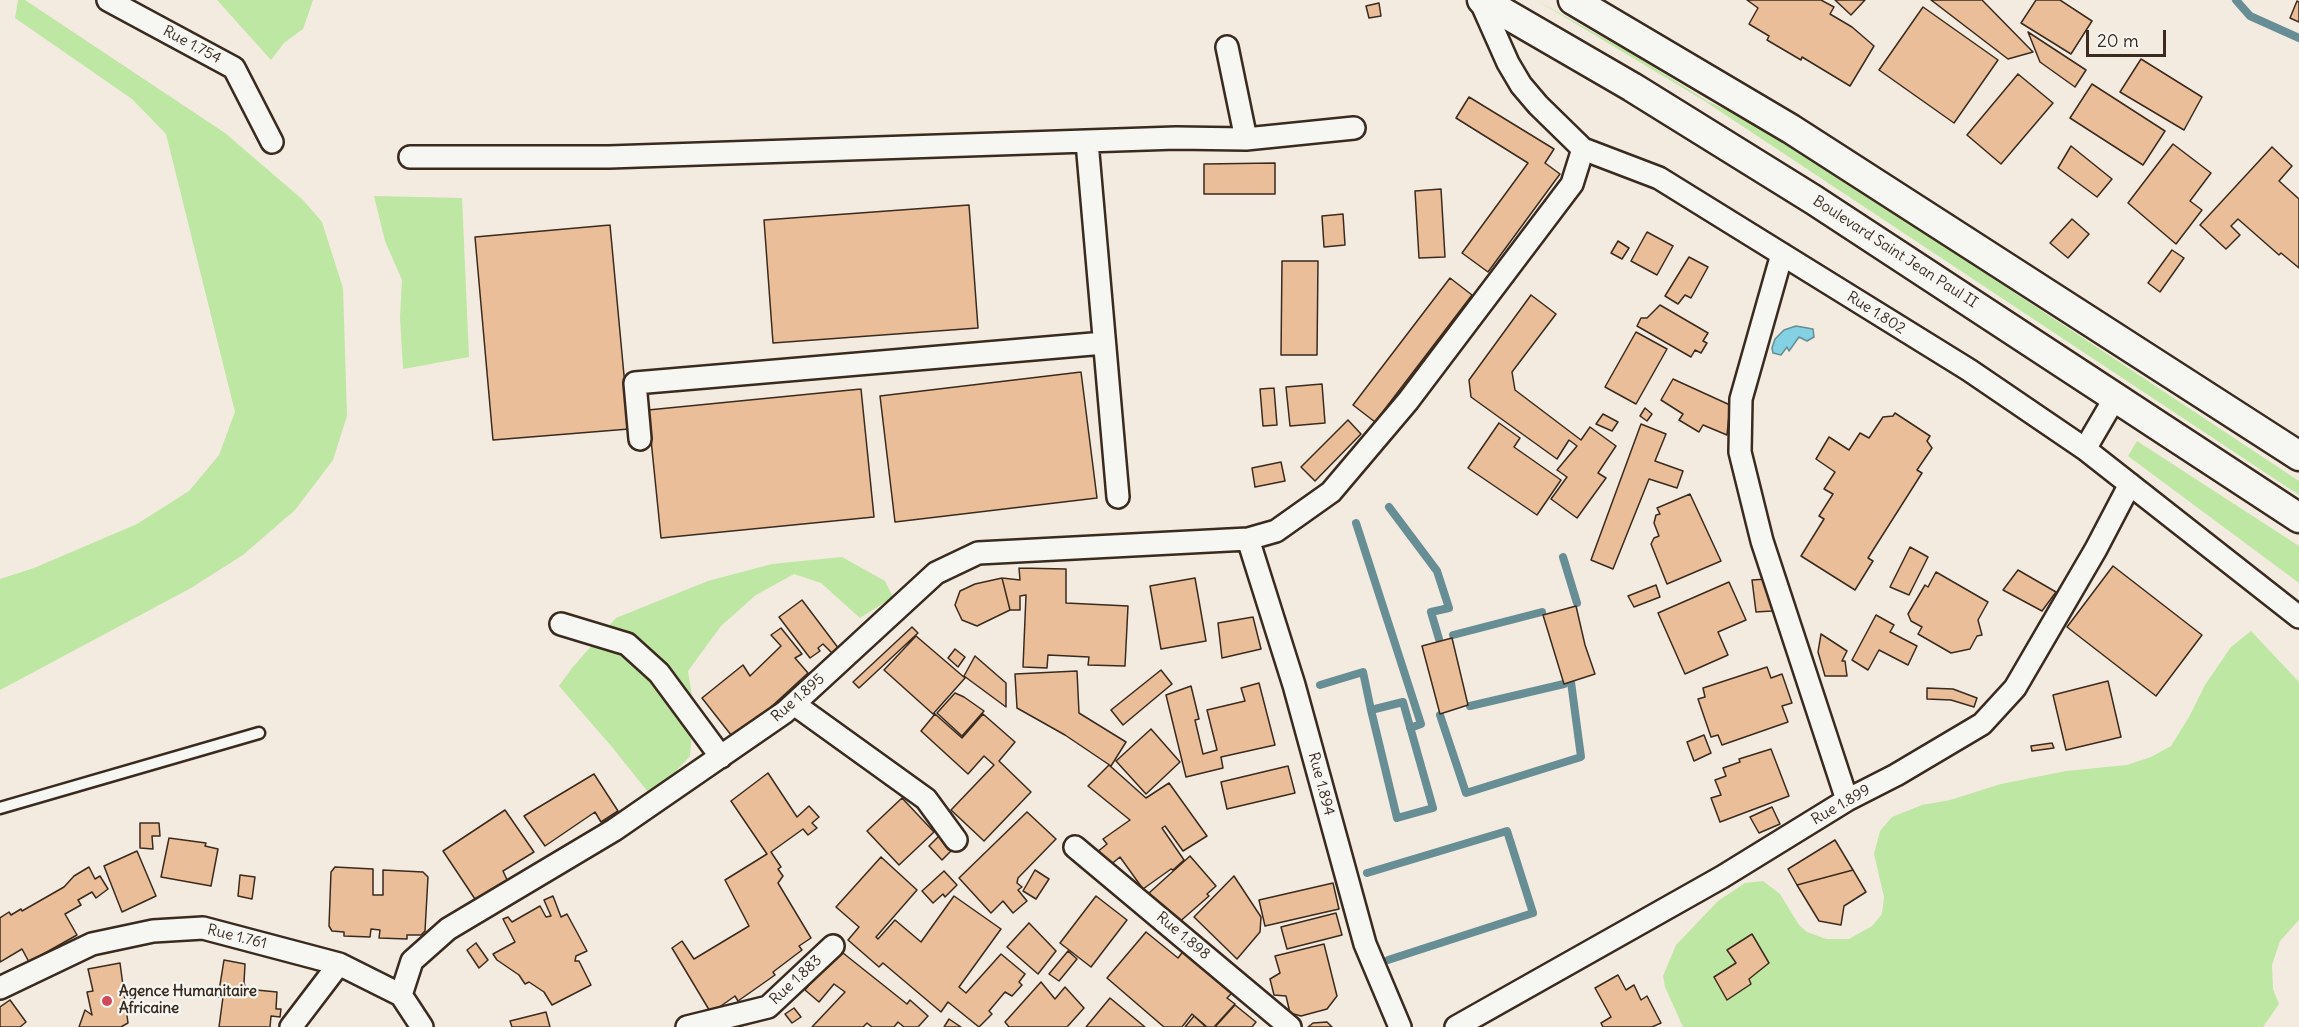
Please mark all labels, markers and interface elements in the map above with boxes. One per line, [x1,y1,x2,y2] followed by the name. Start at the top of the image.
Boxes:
[2089,18,2168,56] scale bar
[160,22,224,68] street label: Rue 1.754
[2097,29,2139,52] text: 20 m
[1809,192,1981,312] street label: Boulevard Saint Jean Paul II
[1843,288,1909,338] street label: Rue 1.802
[768,670,828,726] street label: Rue 1.895
[1304,750,1338,818] street label: Rue 1.894
[1808,781,1874,829] street label: Rue 1.899
[1152,908,1214,964] street label: Rue 1.898
[205,921,269,953] street label: Rue 1.761
[766,951,826,1009] street label: Rue 1.883
[119,983,257,1018] place label: Agence Humanitaire Africaine
[100,994,114,1008] marker: Agence Humanitaire Africaine

